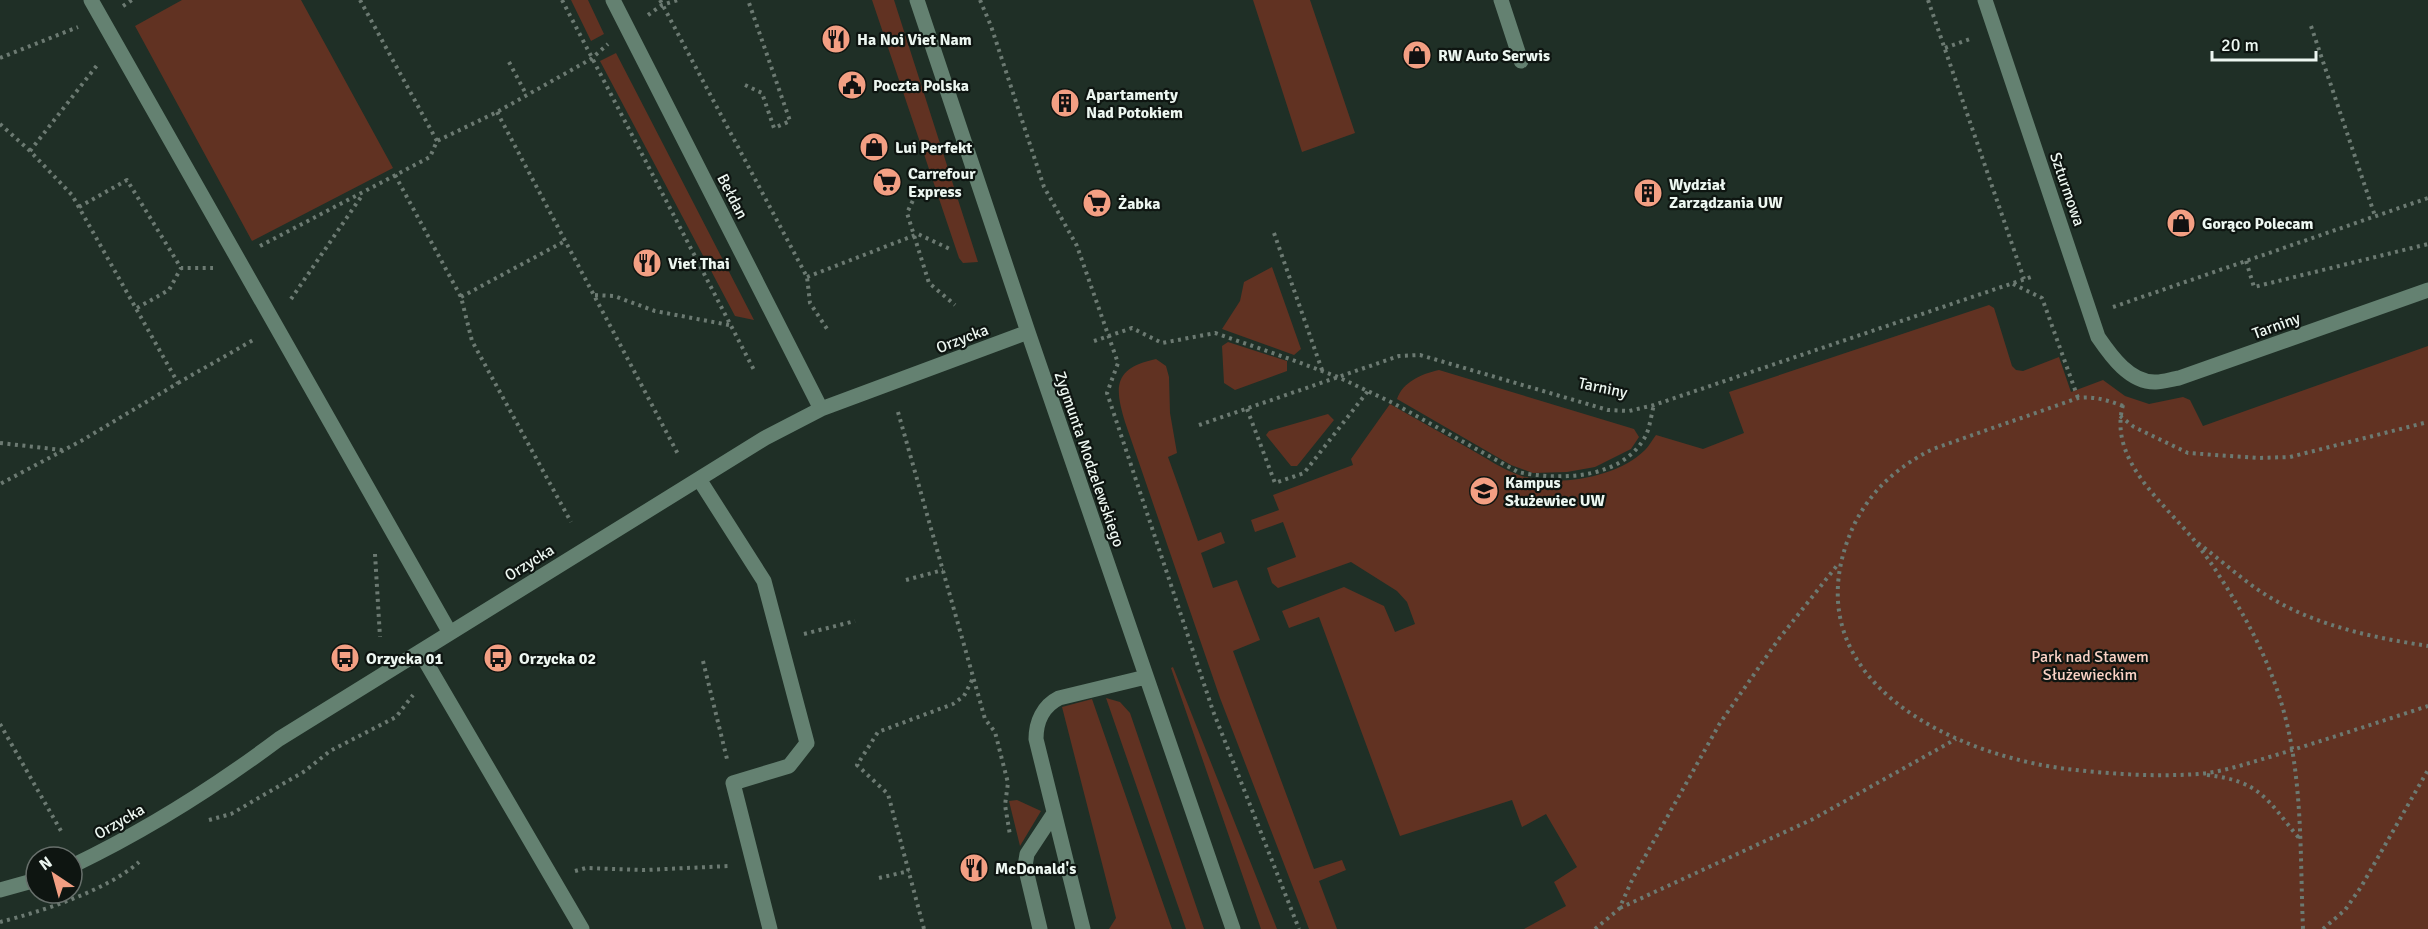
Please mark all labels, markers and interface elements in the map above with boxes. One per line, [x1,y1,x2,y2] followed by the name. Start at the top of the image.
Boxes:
[820,23,852,55] restaurant icon: Ha Noi Viet Nam
[2212,24,2316,62] scale bar
[857,30,972,50] place label: Ha Noi Viet Nam
[2221,34,2259,56] text: 20 m
[1401,39,1433,71] shop icon: RW Auto Serwis
[1438,46,1550,66] place label: RW Auto Serwis
[836,69,868,101] public building icon: Poczta Polska
[873,76,969,96] place label: Poczta Polska
[1086,85,1183,123] place label: Apartamenty Nad Potokiem
[1049,87,1081,119] building icon: Apartamenty Nad Potokiem
[858,131,890,163] shop icon: Lui Perfekt
[895,138,972,158] place label: Lui Perfekt
[2045,150,2089,229] street label: Szturmowa
[908,164,976,202] place label: Carrefour Express
[871,166,903,198] supermarket icon: Carrefour Express
[712,170,752,223] street label: Bełdan
[1669,175,1783,213] place label: Wydział Zarządzania UW
[1632,177,1664,209] building icon: Wydział Zarządzania UW
[1081,187,1113,219] supermarket icon: Żabka
[1118,194,1160,214] place label: Żabka
[2165,207,2197,239] shop icon: Gorąco Polecam
[2202,214,2314,234] place label: Gorąco Polecam
[631,247,663,279] restaurant icon: Viet Thai
[668,254,730,274] place label: Viet Thai
[2250,308,2304,344] street label: Tarniny
[933,320,991,358] street label: Orzycka
[1050,369,1129,550] street label: Zygmunta Modzelewskiego
[1576,373,1630,403] street label: Tarniny
[1505,473,1605,511] place label: Kampus Służewiec UW
[1468,475,1500,507] school or university icon: Kampus Służewiec UW
[501,540,558,586] street label: Orzycka
[329,642,361,674] bus stop icon: Orzycka 01
[482,642,514,674] bus stop icon: Orzycka 02
[2031,647,2149,685] park label: Park nad Stawem Służewieckim
[366,649,443,669] place label: Orzycka 01
[519,649,596,669] place label: Orzycka 02
[91,800,148,844] street label: Orzycka
[24,845,84,905] north arrow
[35,852,56,875] text: N
[958,852,990,884] restaurant icon: McDonald's
[995,859,1076,879] place label: McDonald's

